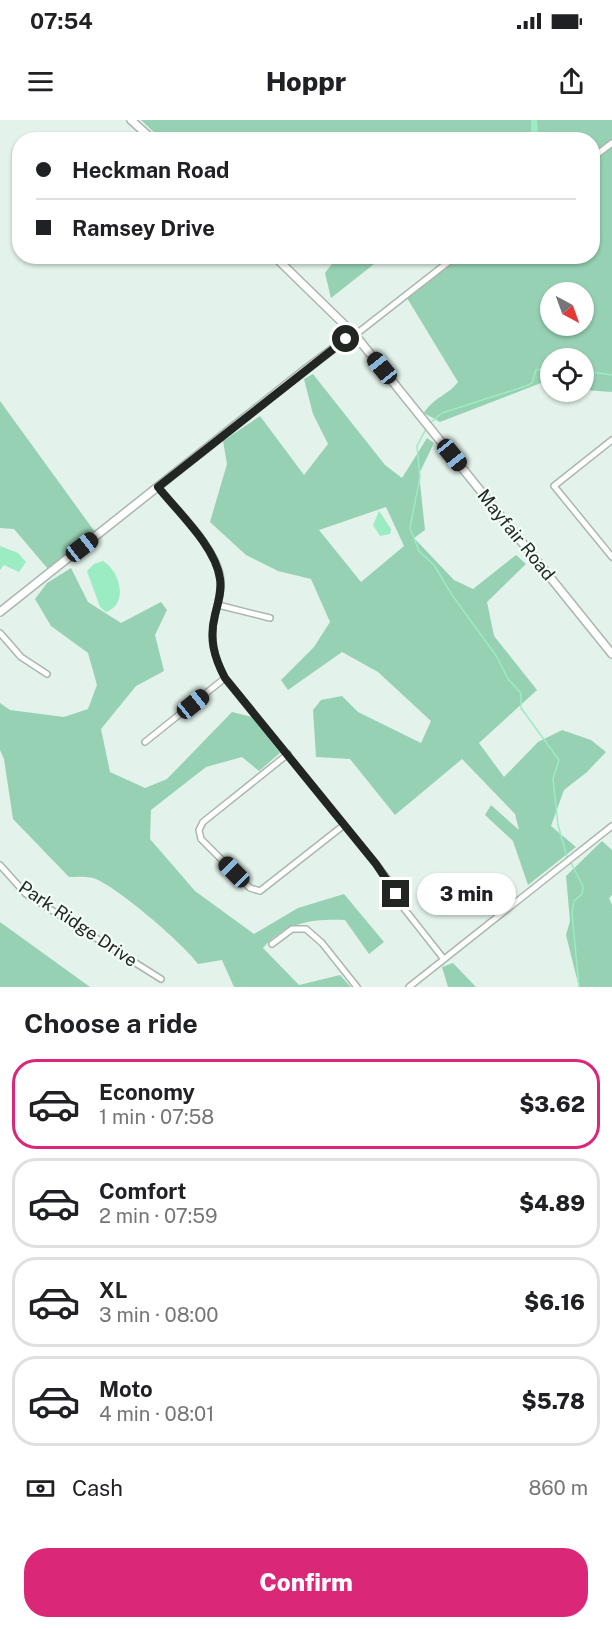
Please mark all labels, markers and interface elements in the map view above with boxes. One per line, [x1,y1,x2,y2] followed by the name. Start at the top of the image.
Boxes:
[30,8,93,34] text: 07:54
[24,65,57,98] icon: menu
[266,65,346,97] text: Hoppr
[555,65,588,98] icon: share
[72,157,229,183] text: Heckman Road
[72,215,215,241] text: Ramsey Drive
[540,282,594,336] north arrow
[540,282,594,402] map controls
[332,325,359,352] route start
[364,348,400,388] car
[540,348,594,402] button: locate
[434,435,470,475] car
[473,485,560,584] street label: Mayfair Road
[62,529,102,565] car
[173,686,213,722] car
[215,853,253,891] car
[417,873,516,915] callout: 3 min
[15,876,142,971] street label: Park Ridge Drive
[382,880,409,907] route end
[440,882,493,906] text: 3 min
[24,1007,198,1039] text: Choose a ride
[27,1077,81,1131] icon: car
[99,1079,195,1105] text: Economy
[519,1091,585,1117] text: $3.62
[99,1105,214,1129] text: 1 min · 07:58
[27,1176,81,1230] icon: car
[99,1178,186,1204] text: Comfort
[519,1190,585,1216] text: $4.89
[99,1204,218,1228] text: 2 min · 07:59
[27,1275,81,1329] icon: car
[99,1277,127,1303] text: XL
[524,1289,585,1315] text: $6.16
[99,1303,218,1327] text: 3 min · 08:00
[27,1374,81,1428] icon: car
[99,1376,153,1402] text: Moto
[521,1388,585,1414] text: $5.78
[99,1402,214,1426] text: 4 min · 08:01
[24,1472,57,1505] icon: cash
[72,1475,123,1501] text: Cash
[528,1476,588,1500] text: 860 m
[24,1548,588,1617] button: Confirm

